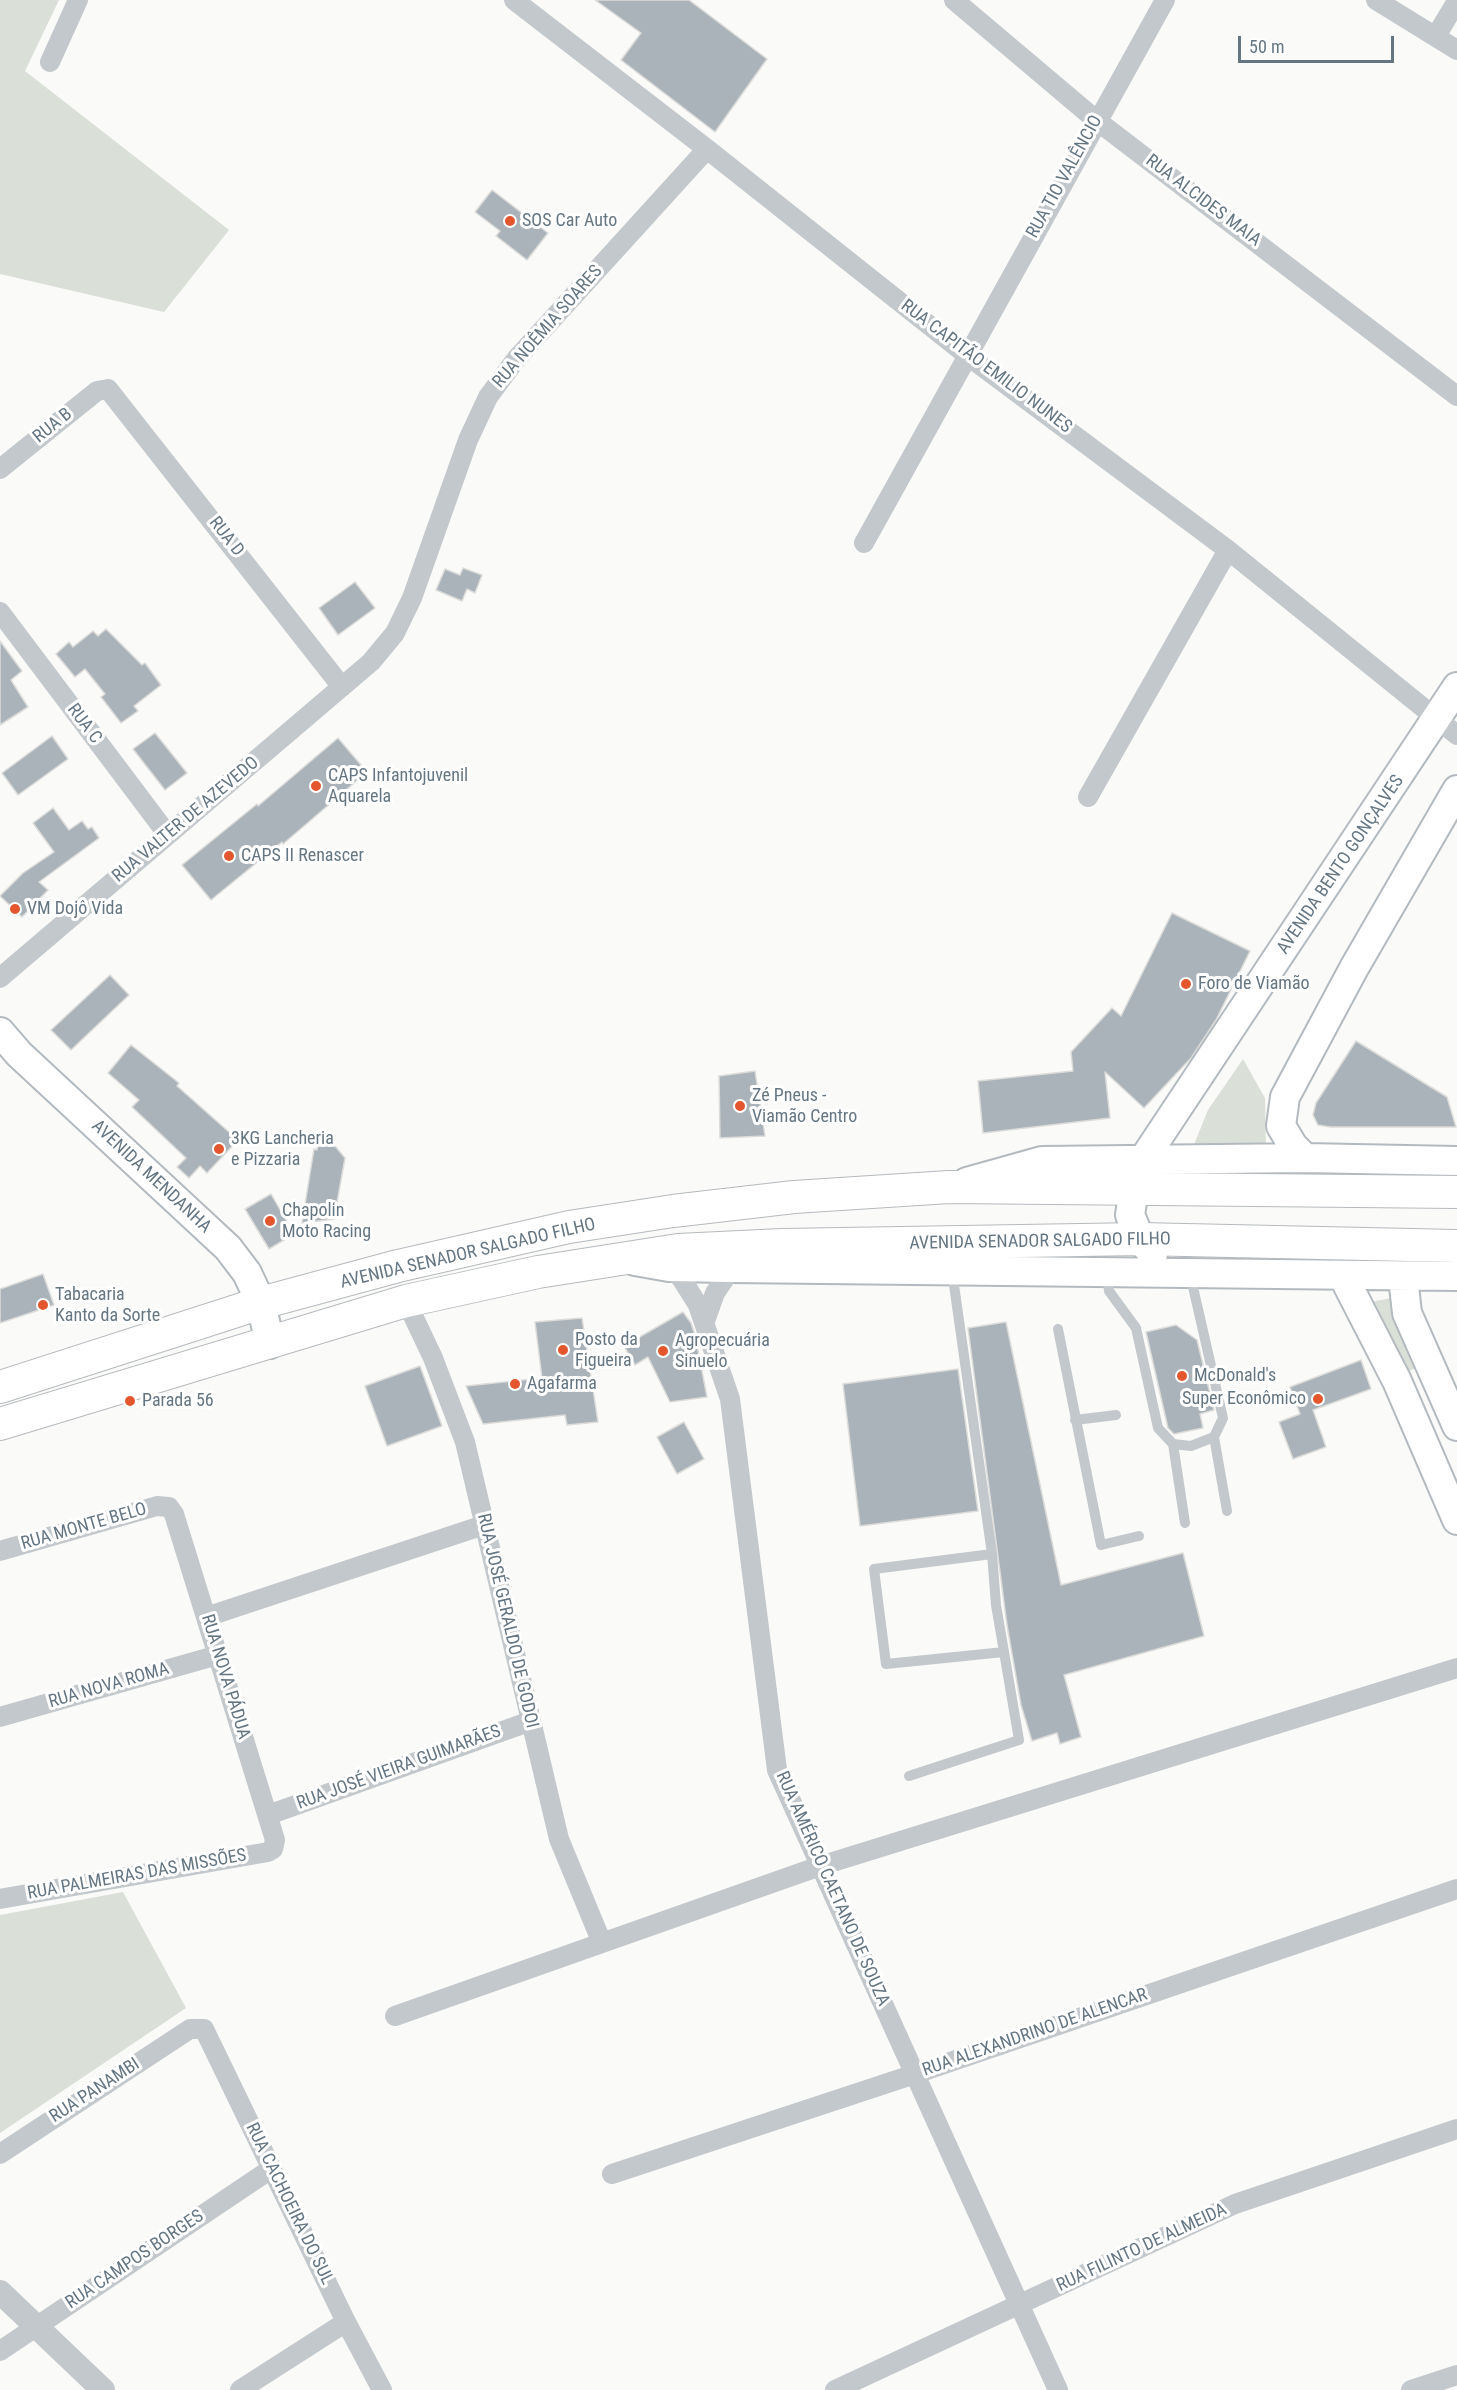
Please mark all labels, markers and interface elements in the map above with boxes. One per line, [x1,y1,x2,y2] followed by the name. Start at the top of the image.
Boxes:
[1241,24,1397,62] scale bar
[1249,36,1284,57] text: 50 m
[1022,112,1108,242] street label: RUA TIO VALÊNCIO
[1141,151,1265,251] street label: RUA ALCIDES MAIA
[522,210,617,232] place label: SOS Car Auto
[503,214,517,228] marker: SOS Car Auto
[489,261,607,393] street label: RUA NOÊMIA SOARES
[896,296,1076,438] street label: RUA CAPITÃO EMILIO NUNES
[29,404,77,448] street label: RUA B
[204,513,248,561] street label: RUA D
[62,700,106,748] street label: RUA C
[109,753,263,887] street label: RUA VALTER DE AZEVEDO
[328,765,468,808] place label: CAPS Infantojuvenil Aquarela
[1273,771,1409,959] street label: AVENIDA BENTO GONÇALVES
[309,779,323,793] marker: CAPS Infantojuvenil Aquarela
[241,845,364,867] place label: CAPS II Renascer
[222,849,236,863] marker: CAPS II Renascer
[27,898,123,920] place label: VM Dojô Vida
[8,902,22,916] marker: VM Dojô Vida
[1198,973,1310,995] place label: Foro de Viamão
[1179,977,1193,991] marker: Foro de Viamão
[752,1085,857,1128] place label: Zé Pneus - Viamão Centro
[733,1099,747,1113] marker: Zé Pneus - Viamão Centro
[87,1116,215,1238] street label: AVENIDA MENDANHA
[231,1128,334,1170] place label: 3KG Lancheria e Pizzaria
[212,1142,226,1156] marker: 3KG Lancheria e Pizzaria
[282,1200,371,1242] place label: Chapolin Moto Racing
[263,1214,277,1228] marker: Chapolin Moto Racing
[338,1214,598,1294] street label: AVENIDA SENADOR SALGADO FILHO
[909,1229,1171,1255] street label: AVENIDA SENADOR SALGADO FILHO
[55,1284,160,1326] place label: Tabacaria Kanto da Sorte
[36,1298,50,1312] marker: Tabacaria Kanto da Sorte
[575,1329,638,1372] place label: Posto da Figueira
[675,1330,770,1372] place label: Agropecuária Sinuelo
[556,1343,570,1357] marker: Posto da Figueira
[656,1344,670,1358] marker: Agropecuária Sinuelo
[1194,1365,1276,1387] place label: McDonald's
[1175,1369,1189,1383] marker: McDonald's
[527,1373,597,1395] place label: Agafarma
[508,1377,522,1391] marker: Agafarma
[1182,1388,1306,1410] place label: Super Econômico
[142,1390,214,1412] place label: Parada 56
[1311,1392,1325,1406] marker: Super Econômico
[123,1394,137,1408] marker: Parada 56
[19,1499,149,1555] street label: RUA MONTE BELO
[472,1512,542,1730] street label: RUA JOSÉ GERALDO DE GODOI
[196,1612,254,1742] street label: RUA NOVA PÁDUA
[46,1659,172,1713] street label: RUA NOVA ROMA
[294,1721,504,1815] street label: RUA JOSÉ VIEIRA GUIMARÃES
[770,1768,894,2010] street label: RUA AMÉRICO CAETANO DE SOUZA
[26,1845,248,1905] street label: RUA PALMEIRAS DAS MISSÕES
[920,1984,1150,2082] street label: RUA ALEXANDRINO DE ALENCAR
[46,2054,144,2128] street label: RUA PANAMBI
[240,2120,338,2288] street label: RUA CACHOEIRA DO SUL
[1054,2199,1230,2297] street label: RUA FILINTO DE ALMEIDA
[62,2206,208,2314] street label: RUA CAMPOS BORGES

